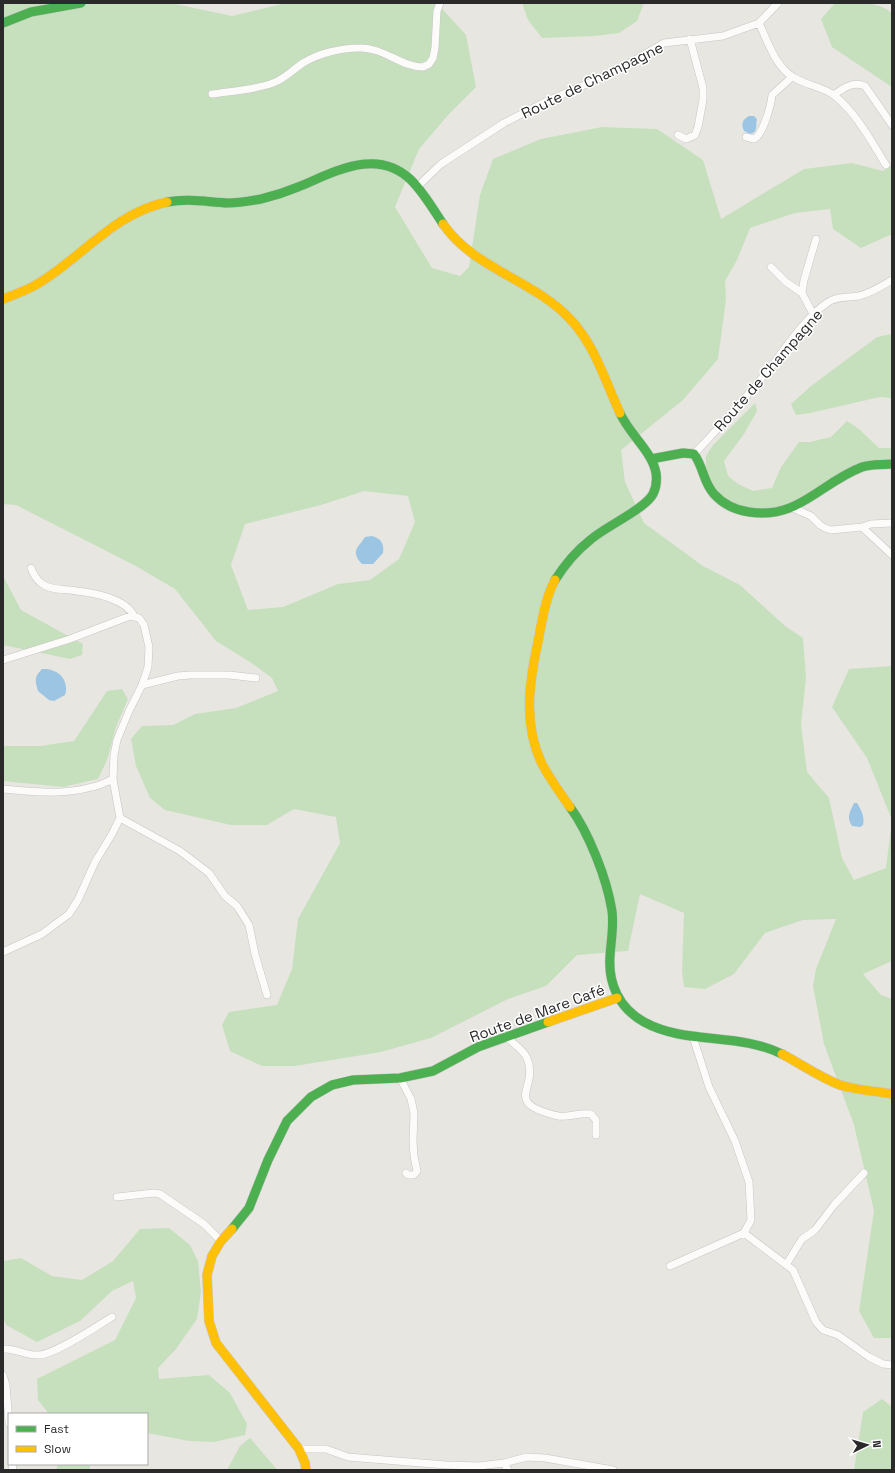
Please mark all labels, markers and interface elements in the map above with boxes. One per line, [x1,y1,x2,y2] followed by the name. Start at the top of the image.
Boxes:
[518,37,666,123] street label: Route de Champagne
[710,305,826,435] street label: Route de Champagne
[467,980,607,1046] street label: Route de Mare Café
[8,1413,148,1465] legend
[44,1421,69,1437] text: Fast
[847,1425,887,1465] north arrow
[870,1440,884,1448] text: N
[44,1441,71,1457] text: Slow

